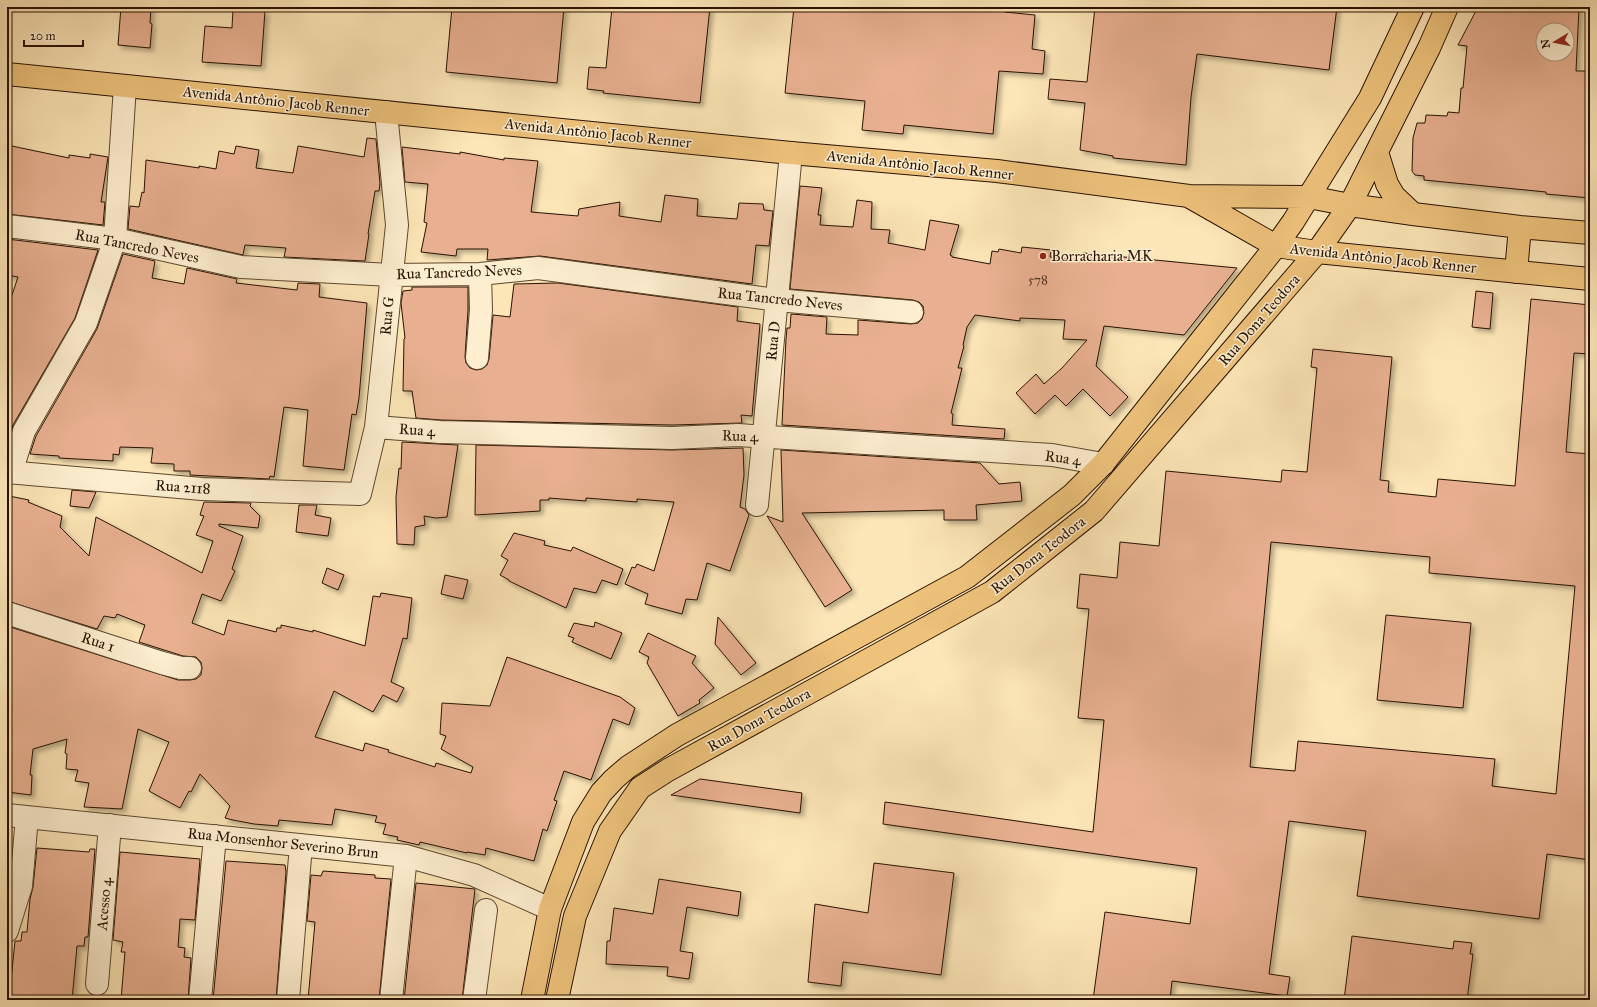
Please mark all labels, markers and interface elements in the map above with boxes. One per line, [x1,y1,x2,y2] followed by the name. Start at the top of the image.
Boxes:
[24,22,83,48] scale bar
[1535,22,1575,62] north arrow
[30,29,56,43] text: 20 m
[1538,37,1553,49] text: N
[181,82,371,121] street label: Avenida Antônio Jacob Renner
[503,114,693,153] street label: Avenida Antônio Jacob Renner
[825,146,1015,185] street label: Avenida Antônio Jacob Renner
[74,225,200,267] street label: Rua Tancredo Neves
[1288,239,1478,278] street label: Avenida Antônio Jacob Renner
[1051,247,1153,265] place label: Borracharia MK
[1038,251,1048,261] marker: Borracharia MK
[396,261,522,283] street label: Rua Tancredo Neves
[1214,270,1304,369] street label: Rua Dona Teodora
[1028,272,1048,288] house number: 578
[717,283,843,315] street label: Rua Tancredo Neves
[376,296,398,336] street label: Rua G
[762,320,784,362] street label: Rua D
[398,420,436,440] street label: Rua 4
[722,426,759,446] street label: Rua 4
[1044,447,1083,470] street label: Rua 4
[155,476,211,498] street label: Rua 2118
[987,512,1089,598] street label: Rua Dona Teodora
[79,628,117,656] street label: Rua 1
[704,684,814,756] street label: Rua Dona Teodora
[187,824,379,862] street label: Rua Monsenhor Severino Brun
[93,876,115,932] street label: Acesso 4

